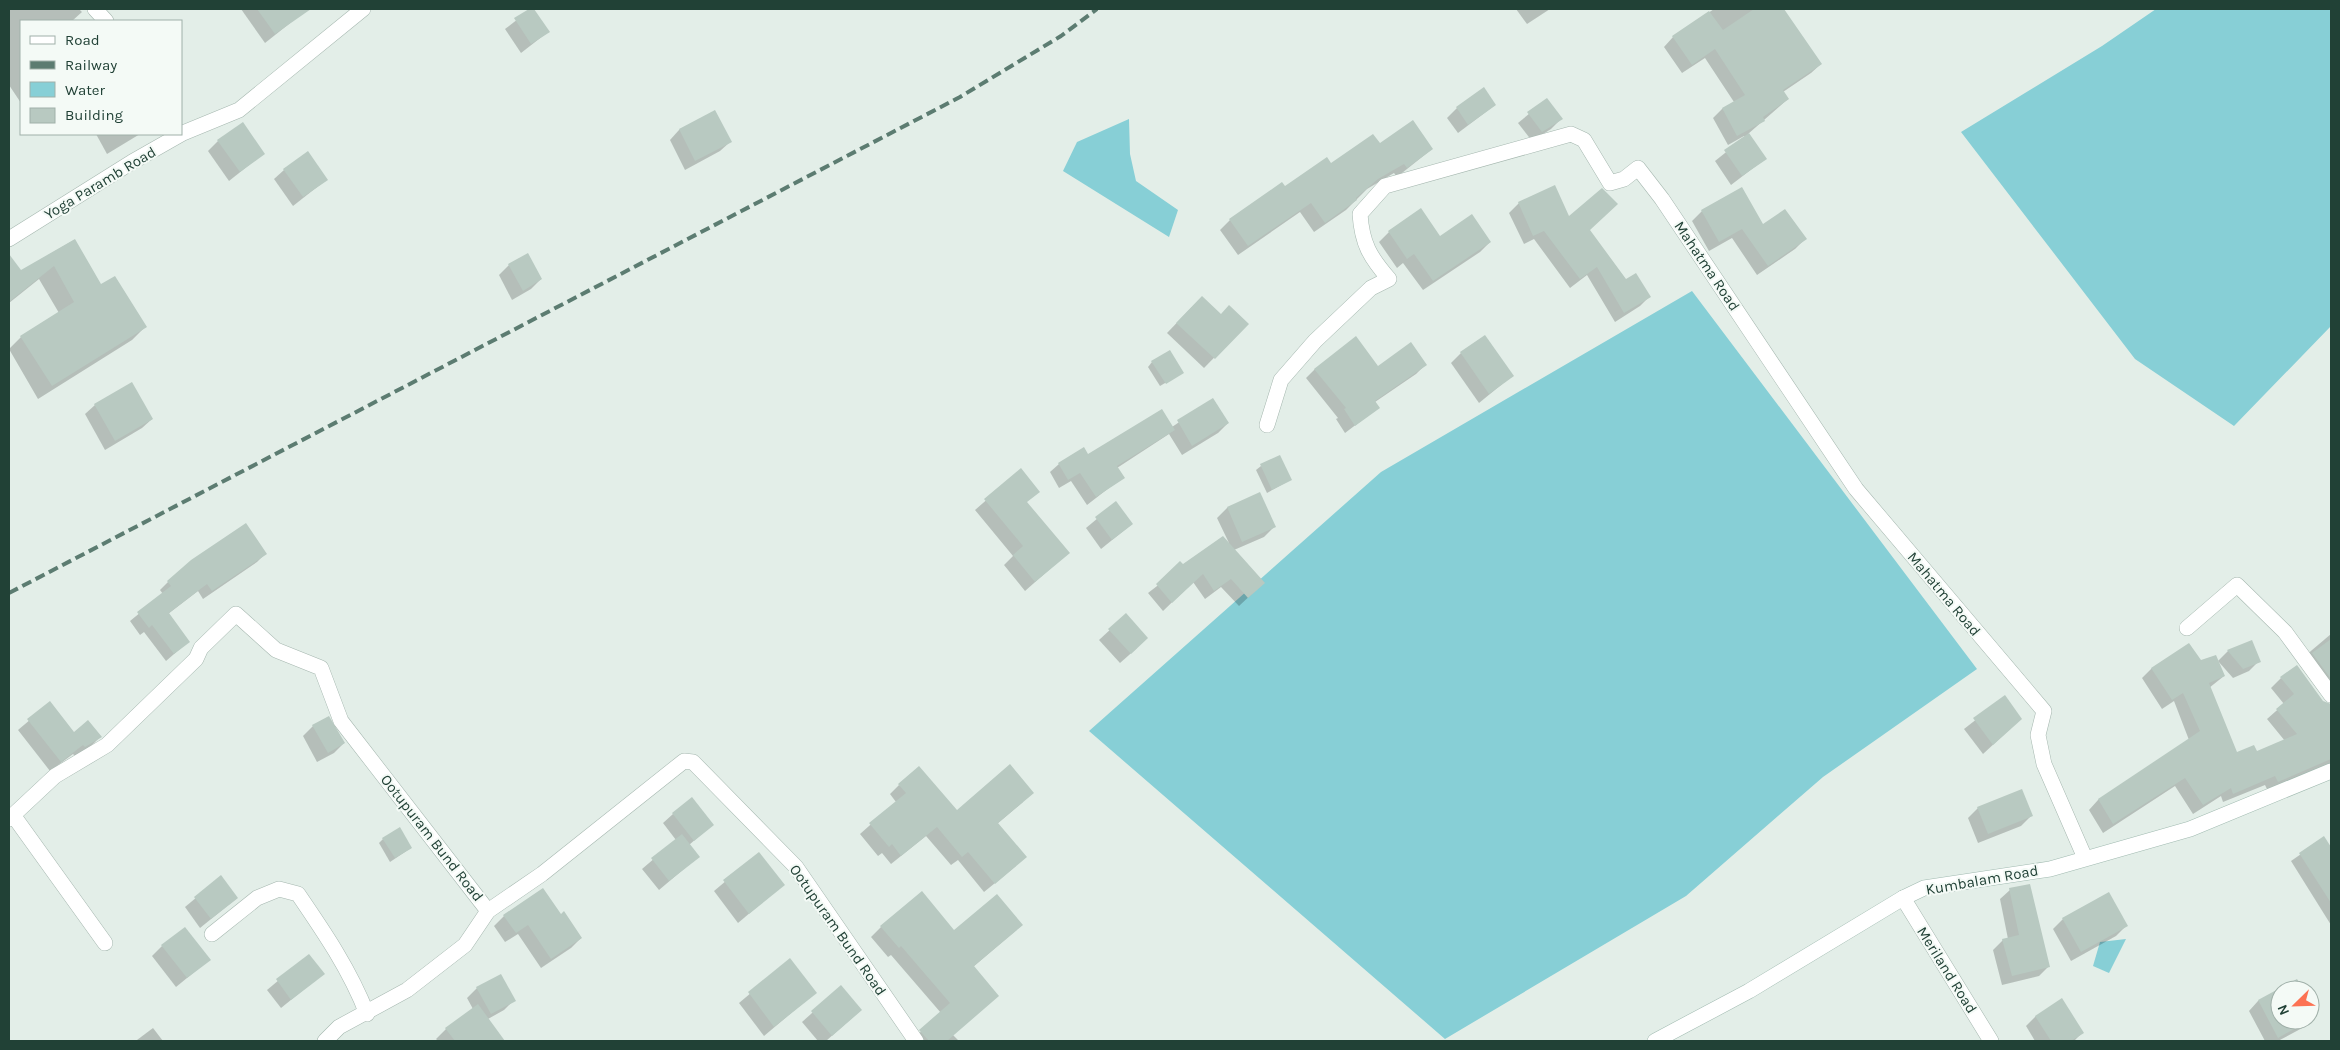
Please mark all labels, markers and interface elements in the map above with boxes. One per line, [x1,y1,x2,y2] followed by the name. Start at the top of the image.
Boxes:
[20,20,182,135] legend
[65,31,100,49] text: Road
[65,56,117,74] text: Railway
[65,81,106,99] text: Water
[65,106,123,124] text: Building
[41,143,159,223] street label: Yoga Paramb Road
[1670,218,1744,314] street label: Mahatma Road
[1904,548,1984,640] street label: Mahatma Road
[377,771,487,905] street label: Ootupuram Bund Road
[786,861,890,999] street label: Ootupuram Bund Road
[1924,861,2040,899] street label: Kumbalam Road
[1913,923,1981,1017] street label: Meriland Road
[2270,980,2320,1030] north arrow
[2274,1002,2293,1018] text: N

